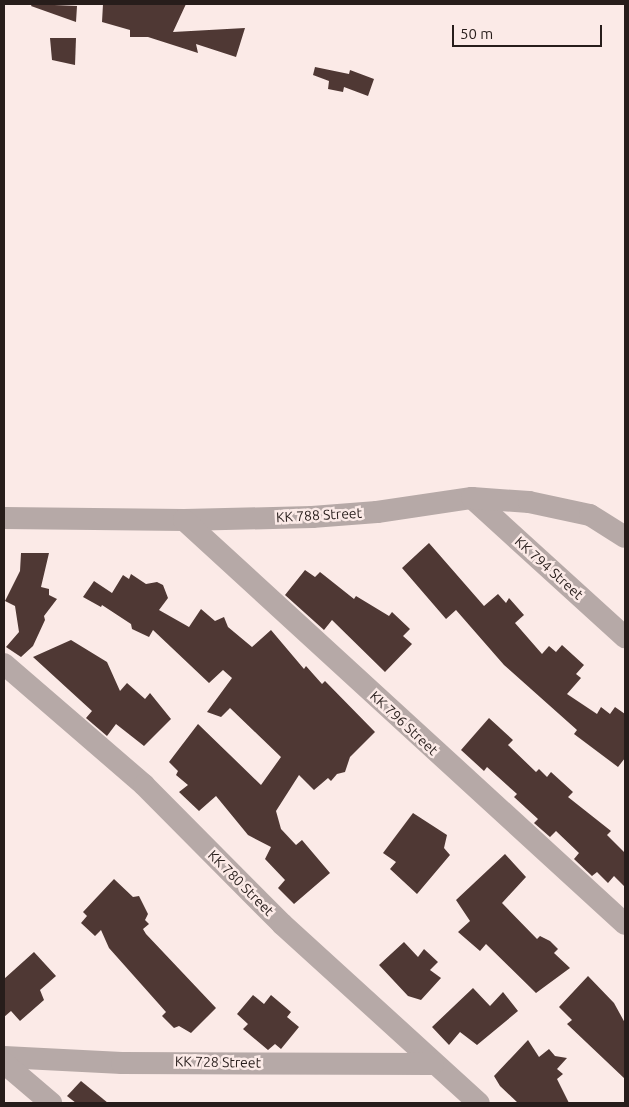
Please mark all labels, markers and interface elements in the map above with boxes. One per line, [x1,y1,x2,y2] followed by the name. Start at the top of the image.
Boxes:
[454,15,604,47] scale bar
[460,25,493,42] text: 50 m
[275,504,363,526] street label: KK 788 Street
[511,533,587,603] street label: KK 794 Street
[367,687,441,759] street label: KK 796 Street
[205,847,277,919] street label: KK 780 Street
[175,1053,261,1071] street label: KK 728 Street

